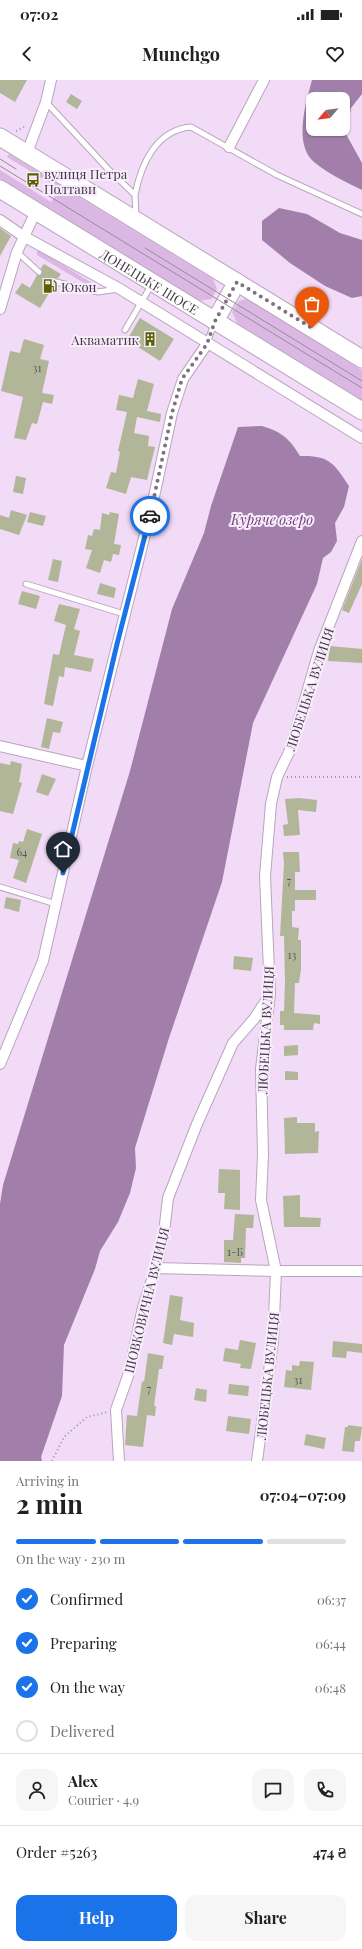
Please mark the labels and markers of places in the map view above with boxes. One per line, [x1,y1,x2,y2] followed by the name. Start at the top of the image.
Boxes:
[44,165,128,197] place label: вулиця Петра Полтави
[25,172,41,188] bus stop icon: вулиця Петра Полтави
[42,278,58,294] fuel station icon: Юкон
[61,278,97,295] place label: Юкон
[295,287,329,328] pin
[70,331,140,348] place label: Акваматик
[142,331,158,347] building icon: Акваматик
[46,832,80,873] pin

